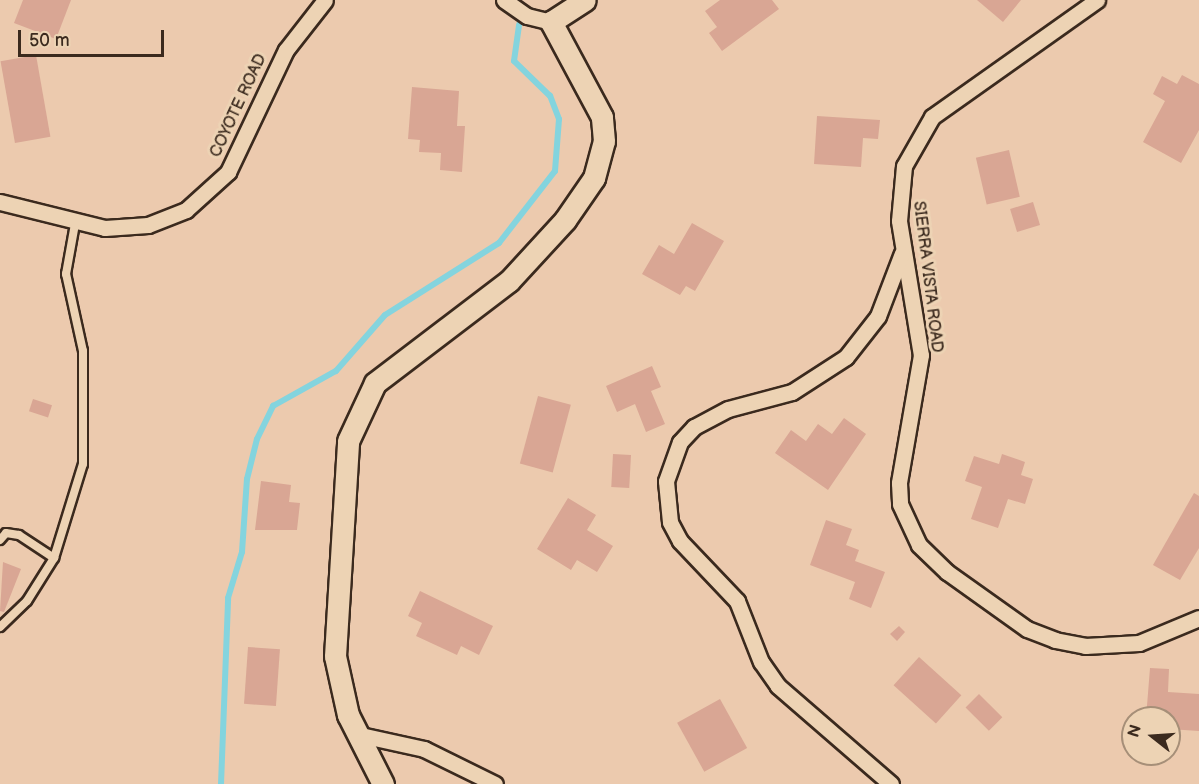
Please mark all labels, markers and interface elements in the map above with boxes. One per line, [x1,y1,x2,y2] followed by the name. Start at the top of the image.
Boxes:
[21,18,166,56] scale bar
[29,30,70,51] text: 50 m
[207,51,271,161] street label: COYOTE ROAD
[908,200,946,354] street label: SIERRA VISTA ROAD
[1121,706,1181,766] north arrow
[1124,723,1146,740] text: N

